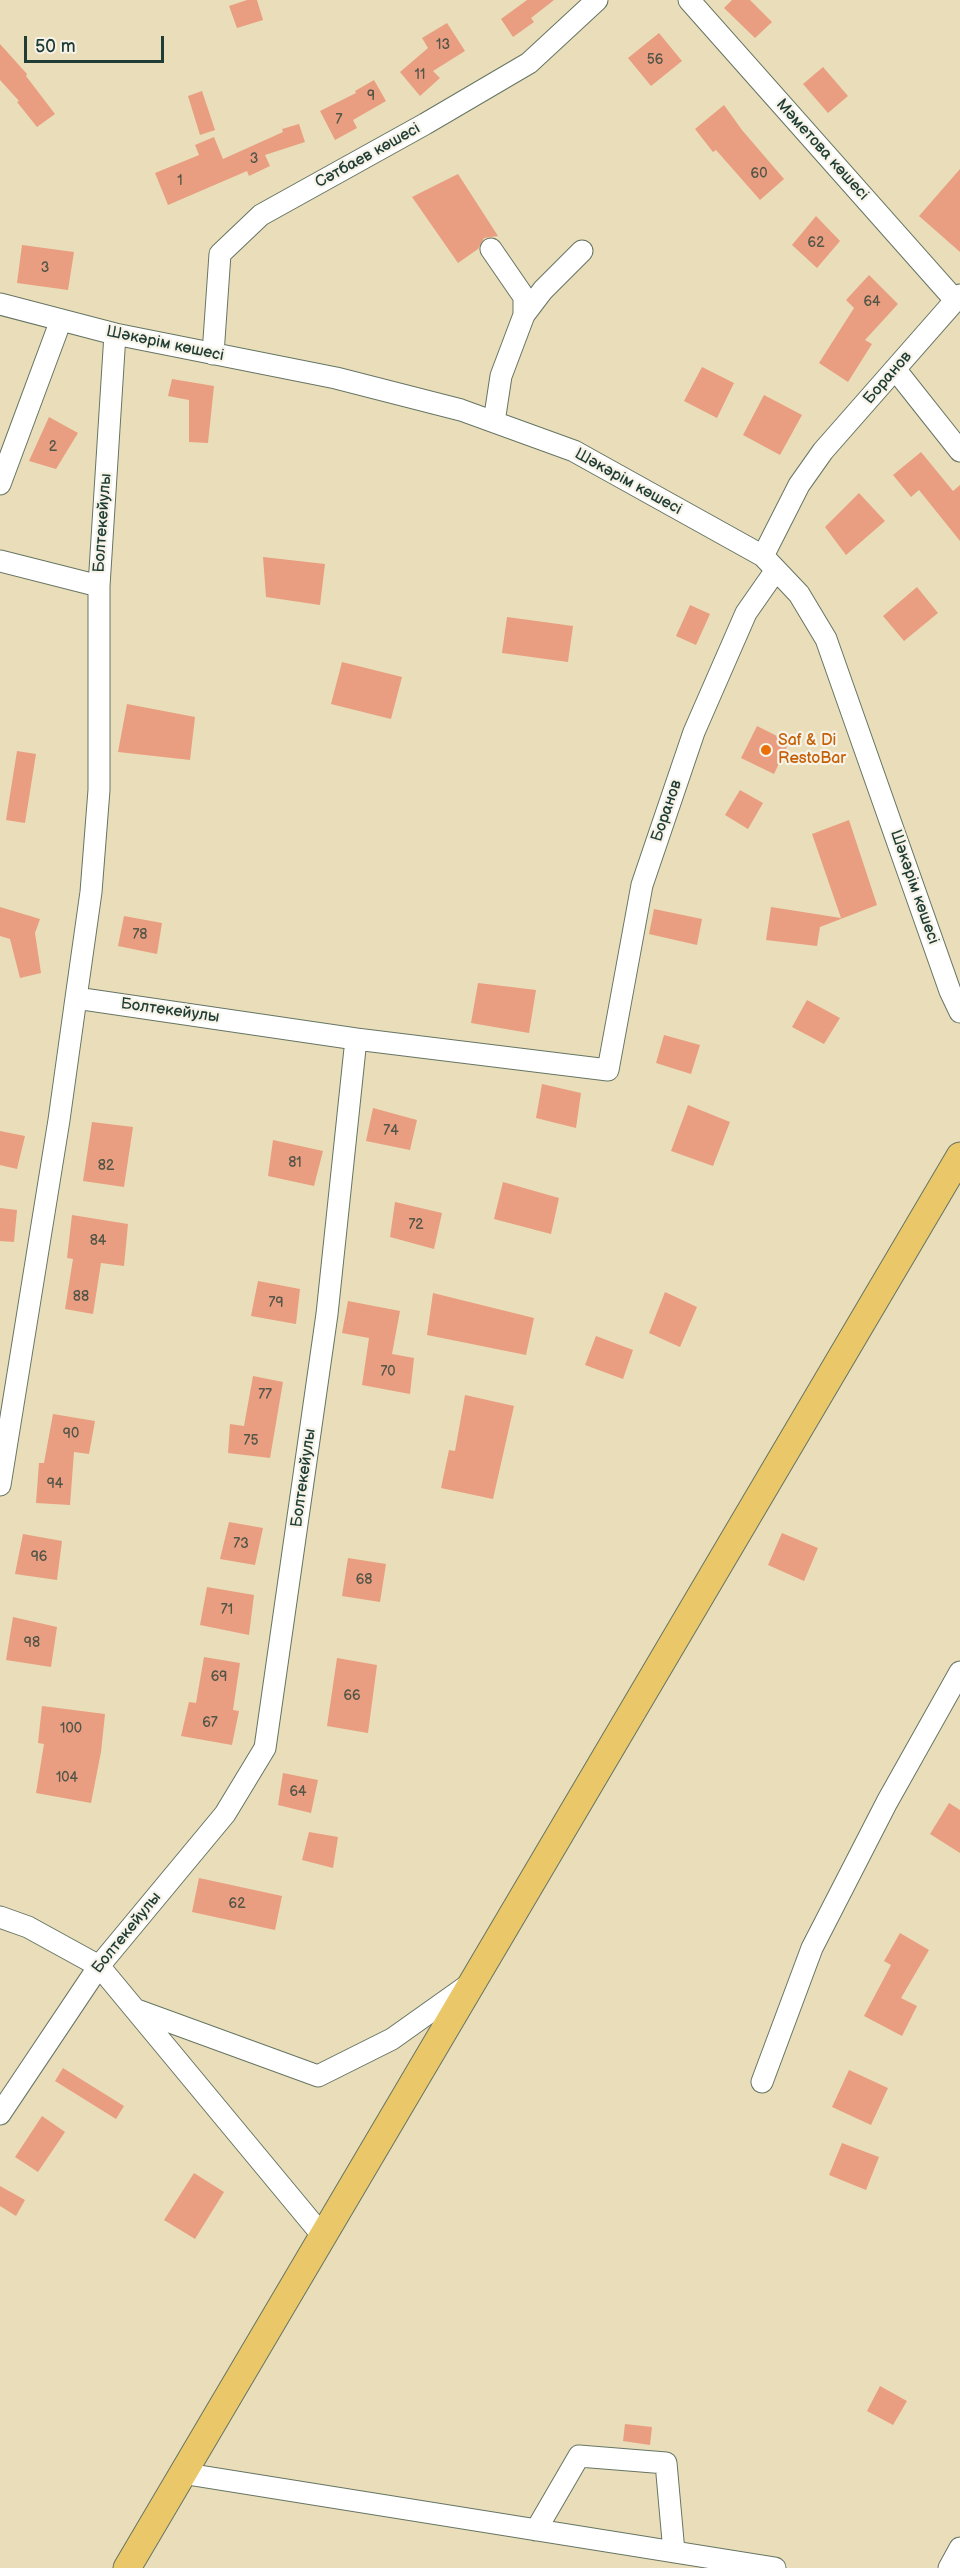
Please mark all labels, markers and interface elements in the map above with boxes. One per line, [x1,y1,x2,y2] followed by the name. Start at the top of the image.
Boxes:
[27,24,166,62] scale bar
[35,36,76,57] text: 50 m
[436,37,450,53] house number: 13
[647,52,663,68] house number: 56
[415,67,425,83] house number: 11
[367,88,375,104] house number: 9
[772,95,872,205] street label: Мәметова көшесі
[336,112,342,128] house number: 7
[312,119,424,193] street label: Сәтбаев көшесі
[250,151,258,167] house number: 3
[751,166,767,182] house number: 60
[177,173,183,189] house number: 1
[808,235,824,251] house number: 62
[41,260,49,276] house number: 3
[863,294,881,310] house number: 64
[104,322,226,366] street label: Шәкәрім көшесі
[860,348,916,408] street label: Боранов
[49,439,57,455] house number: 2
[571,445,685,519] street label: Шәкәрім көшесі
[90,473,116,573] street label: Болтекейулы
[778,731,846,769] place label: Saf & Di RestoBar
[759,743,773,757] marker: Saf & Di RestoBar
[648,778,686,844] street label: Боранов
[885,827,943,947] street label: Шәкәрім көшесі
[132,927,148,943] house number: 78
[120,995,220,1027] street label: Болтекейулы
[383,1123,399,1139] house number: 74
[288,1155,302,1171] house number: 81
[98,1158,114,1174] house number: 82
[408,1217,424,1233] house number: 72
[90,1233,106,1249] house number: 84
[73,1289,89,1305] house number: 88
[269,1295,283,1311] house number: 79
[380,1364,396,1380] house number: 70
[258,1387,272,1403] house number: 77
[63,1426,79,1442] house number: 90
[288,1428,320,1528] street label: Болтекейулы
[244,1433,258,1449] house number: 75
[47,1476,63,1492] house number: 94
[233,1536,249,1552] house number: 73
[31,1549,47,1565] house number: 96
[356,1572,372,1588] house number: 68
[221,1602,233,1618] house number: 71
[24,1635,40,1651] house number: 98
[211,1669,227,1685] house number: 69
[343,1688,361,1704] house number: 66
[202,1715,218,1731] house number: 67
[60,1721,82,1737] house number: 100
[56,1770,78,1786] house number: 104
[289,1784,307,1800] house number: 64
[88,1888,166,1978] street label: Болтекейулы
[229,1896,245,1912] house number: 62

